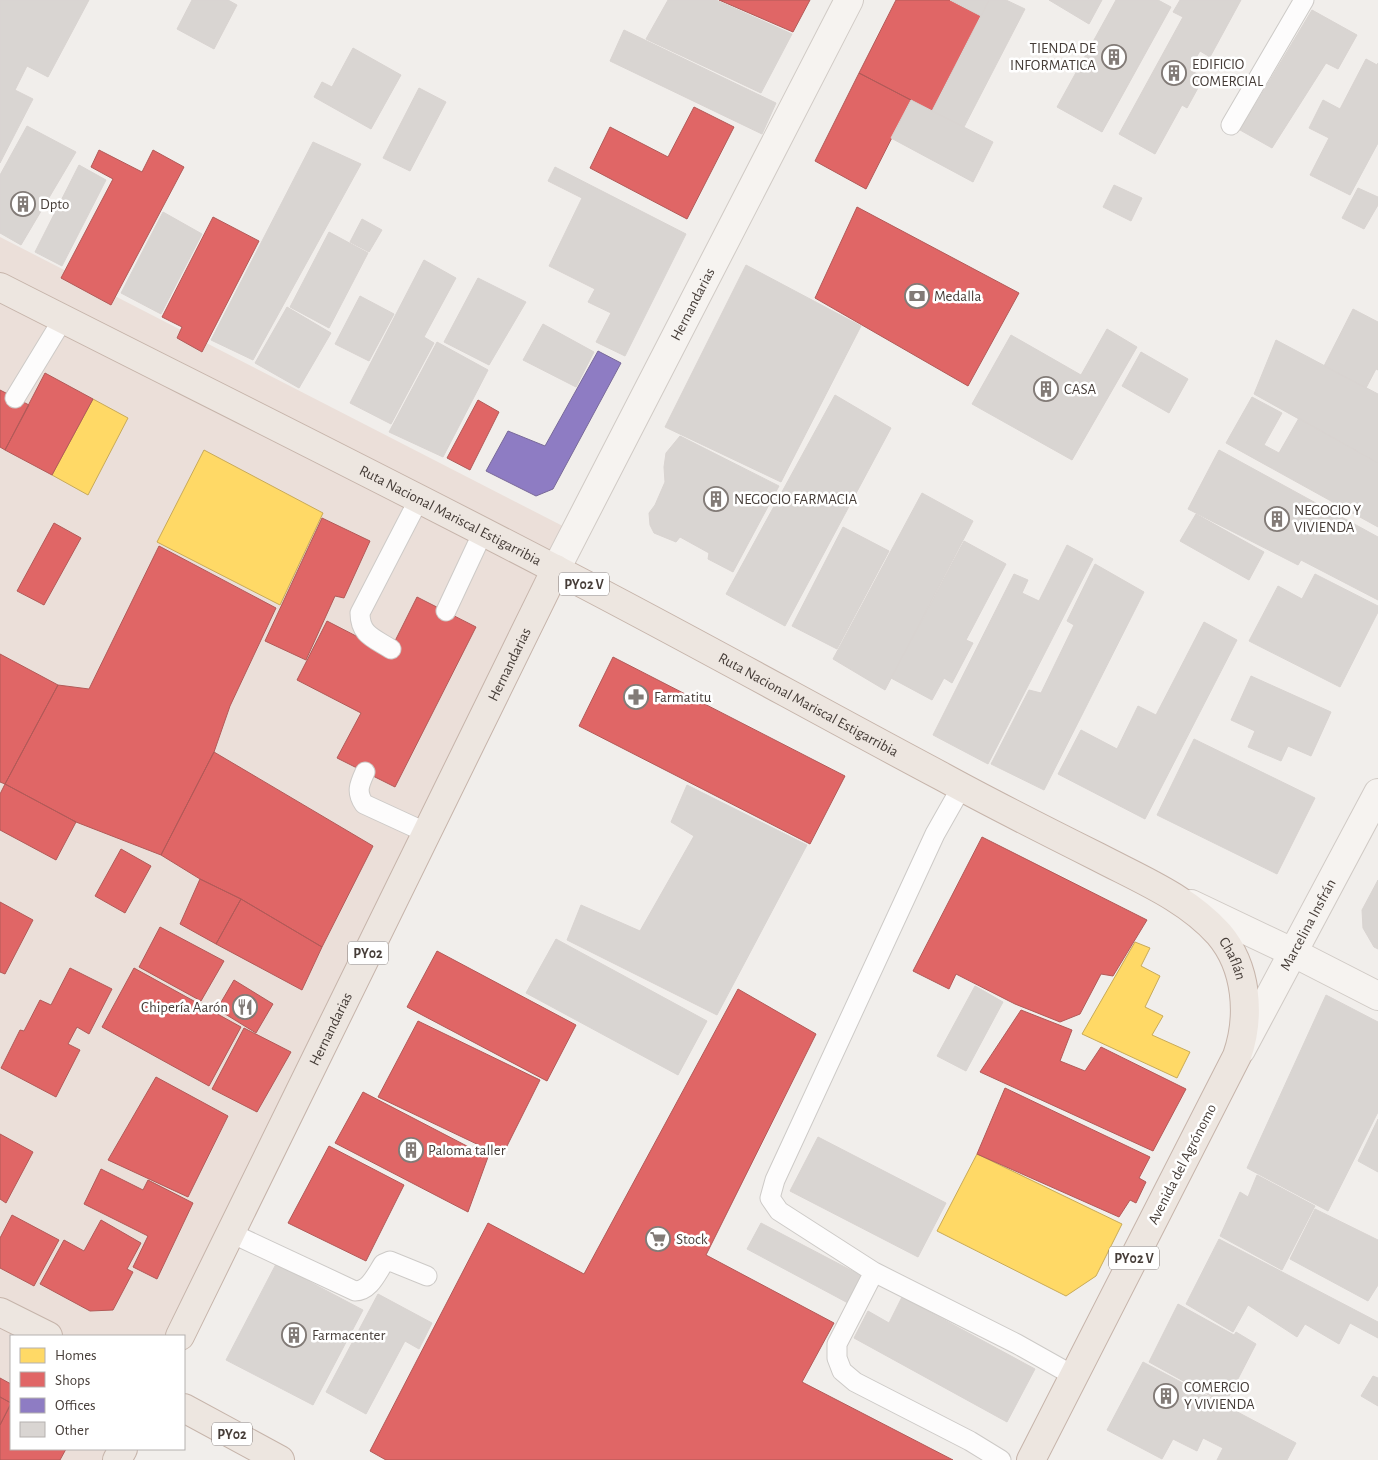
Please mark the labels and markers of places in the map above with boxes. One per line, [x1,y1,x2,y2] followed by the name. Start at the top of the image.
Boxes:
[1010,41,1096,73] place label: TIENDA DE INFORMATICA
[1101,44,1127,70] building icon: TIENDA DE INFORMATICA
[1192,57,1264,89] place label: EDIFICIO COMERCIAL
[1161,60,1187,86] building icon: EDIFICIO COMERCIAL
[10,191,36,217] building icon: Dpto
[40,197,69,212] place label: Dpto
[904,283,930,309] bank icon: Medalla
[934,289,982,304] place label: Medalla
[1033,376,1059,402] building icon: CASA
[1064,382,1097,397] place label: CASA
[703,486,729,512] building icon: NEGOCIO FARMACIA
[734,492,858,507] place label: NEGOCIO FARMACIA
[1294,503,1361,535] place label: NEGOCIO Y VIVIENDA
[1264,506,1290,532] building icon: NEGOCIO Y VIVIENDA
[623,684,649,710] pharmacy icon: Farmatitu
[654,690,712,705] place label: Farmatitu
[232,994,258,1020] restaurant icon: Chipería Aarón
[141,1000,228,1015] place label: Chipería Aarón
[398,1137,424,1163] building icon: Paloma taller
[428,1143,506,1158] place label: Paloma taller
[645,1226,671,1252] supermarket icon: Stock
[676,1232,708,1247] place label: Stock
[281,1322,307,1348] building icon: Farmacenter
[312,1328,386,1343] place label: Farmacenter
[1184,1380,1255,1412] place label: COMERCIO Y VIVIENDA
[1153,1383,1179,1409] building icon: COMERCIO Y VIVIENDA

